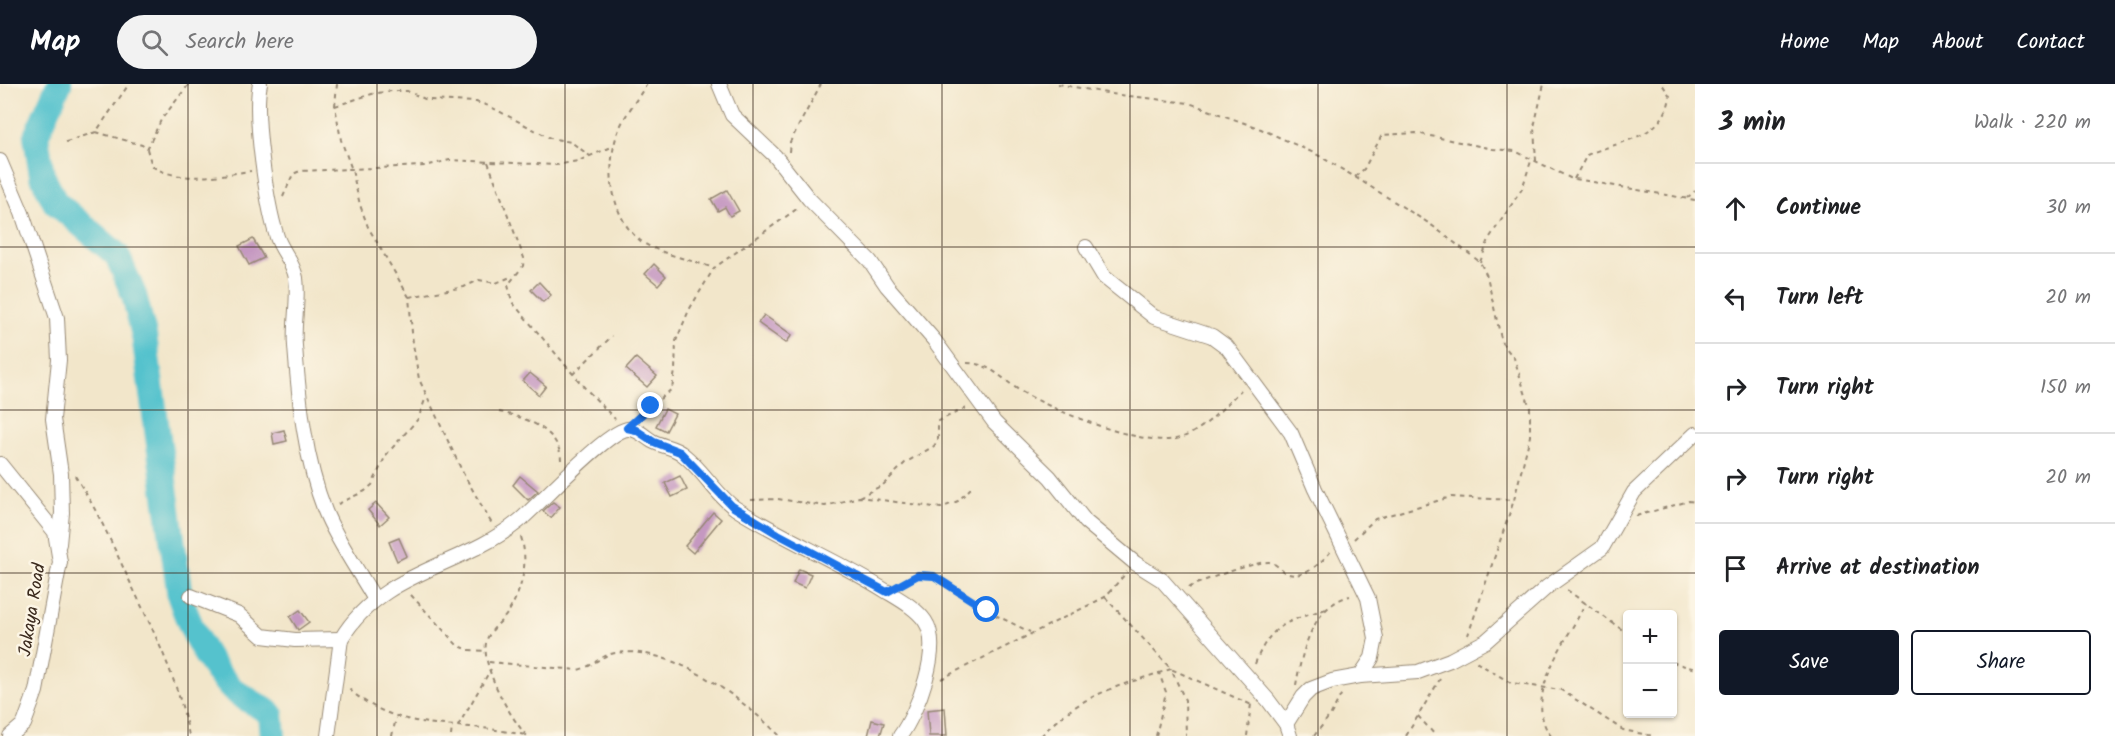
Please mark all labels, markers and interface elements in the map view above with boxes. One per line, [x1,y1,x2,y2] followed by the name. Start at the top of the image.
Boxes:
[117,15,537,69] search box
[30,20,81,65] text: Map
[186,25,294,60] text: Search here
[138,26,171,59] icon: search
[1780,26,1829,59] text: Home
[1862,26,1899,59] text: Map
[1932,26,1983,59] text: About
[2016,26,2085,59] text: Contact
[1719,102,1786,144] text: 3 min
[1974,107,2091,139] text: Walk · 220 m
[1776,191,1861,226] text: Continue
[1719,192,1752,225] icon: ahead
[2046,192,2091,224] text: 30 m
[1776,281,1863,316] text: Turn left
[1719,282,1752,315] icon: left
[2045,282,2091,314] text: 20 m
[1776,371,1874,406] text: Turn right
[1719,372,1752,405] icon: right
[2040,372,2091,404] text: 150 m
[637,392,663,418] route end
[1776,461,1874,496] text: Turn right
[1719,462,1752,495] icon: right
[2045,462,2091,494] text: 20 m
[1776,551,1979,586] text: Arrive at destination
[1719,552,1752,585] icon: arrive
[11,560,55,659] street label: Jakaya Road
[973,596,999,622] route start
[1623,610,1677,718] map controls
[1623,610,1677,664] button: +
[1719,630,1899,695] button: Save
[1911,630,2091,695] button: Share
[1623,664,1677,718] button: −

